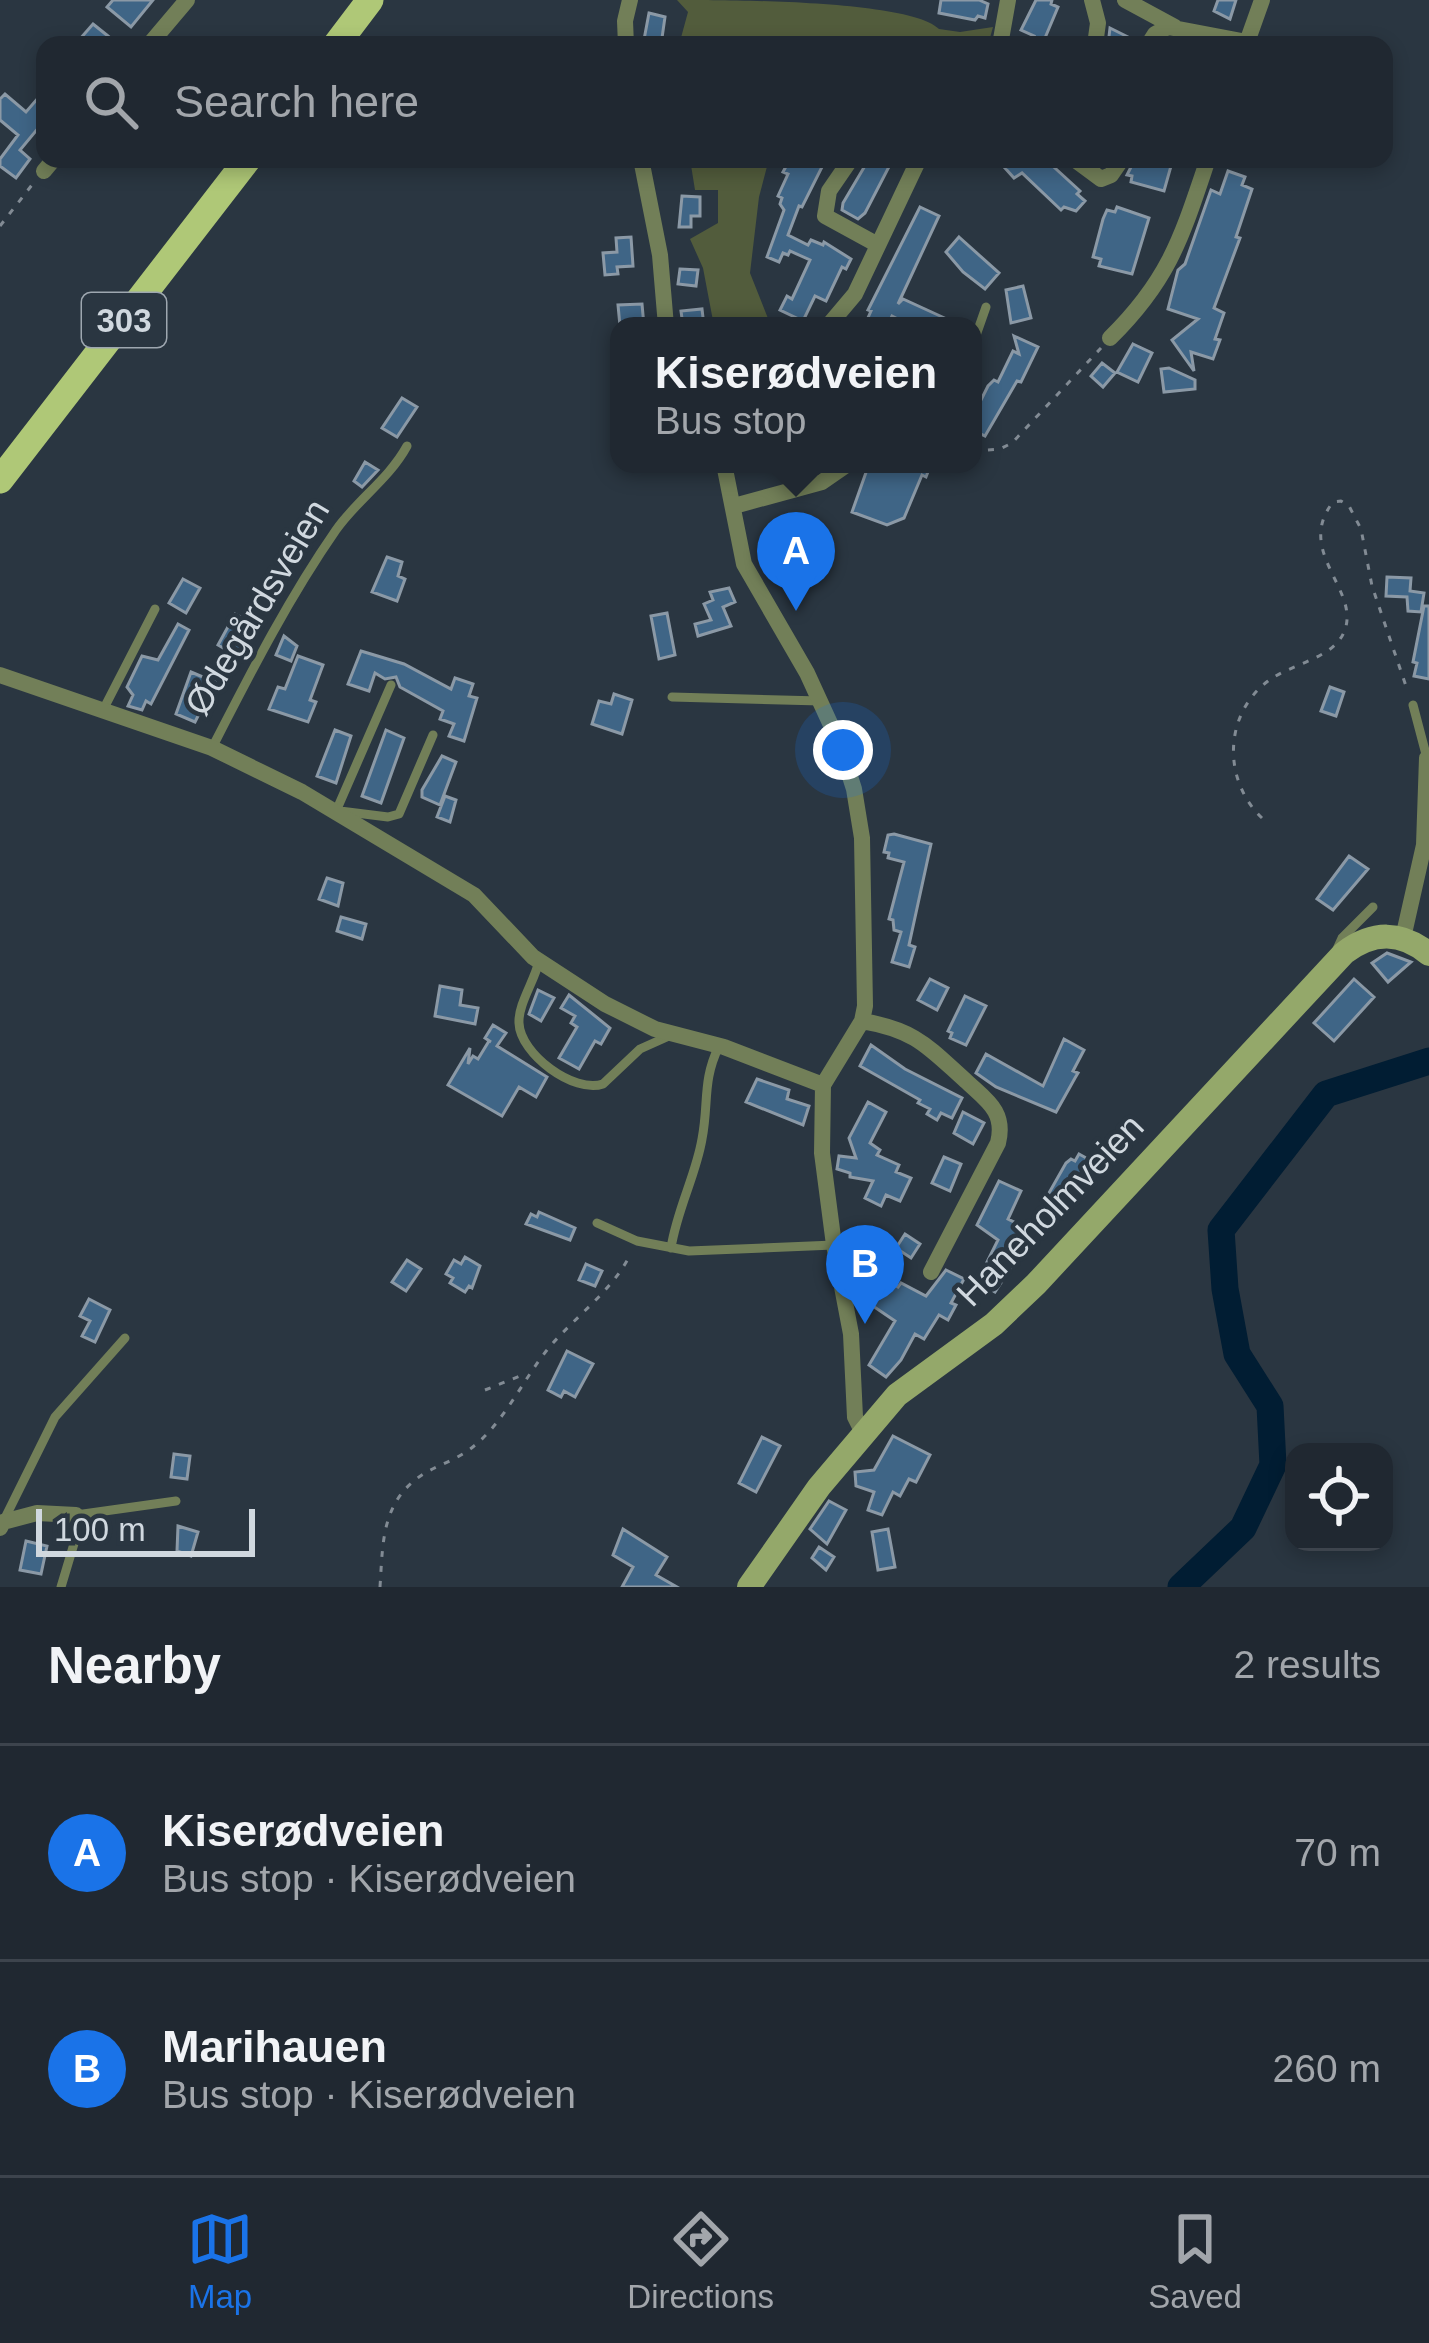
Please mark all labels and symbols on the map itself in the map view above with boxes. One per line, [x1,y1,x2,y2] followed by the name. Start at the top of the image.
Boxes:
[82,293,166,347] road number: 303
[177,492,337,722] street label: Ødegårdsveien
[757,512,835,611] pin: A
[813,720,873,780] your location
[948,1106,1152,1314] street label: Haneholmveien
[826,1225,904,1324] pin: B
[36,1503,255,1556] scale bar

